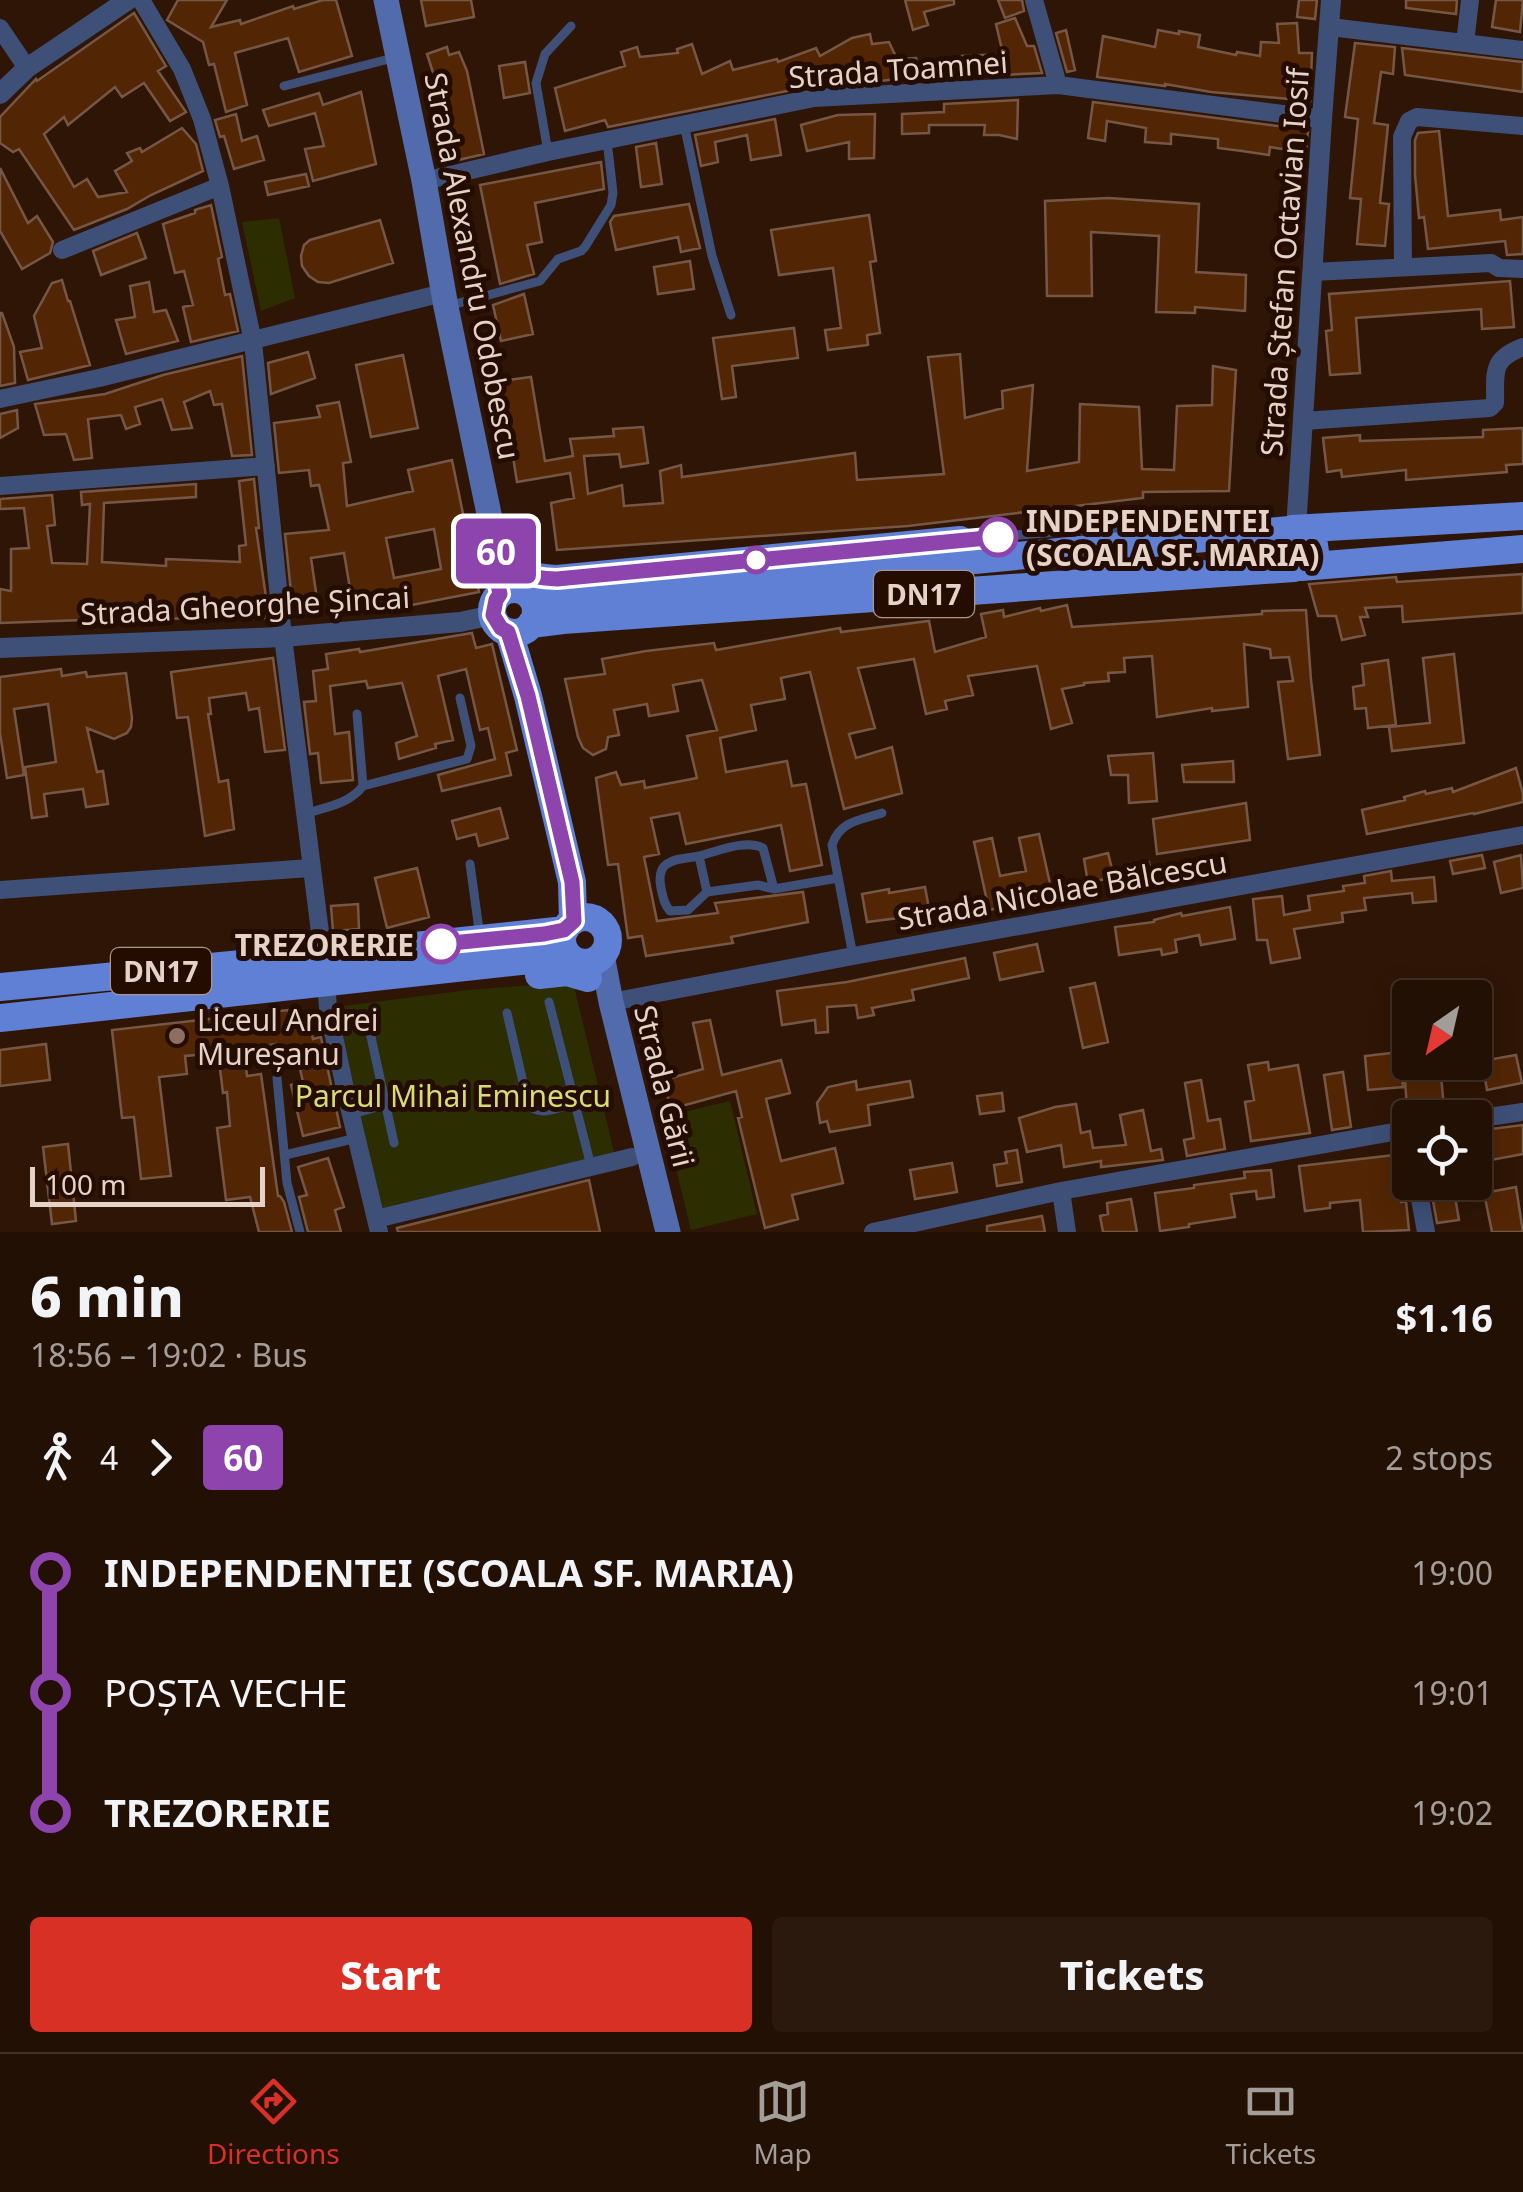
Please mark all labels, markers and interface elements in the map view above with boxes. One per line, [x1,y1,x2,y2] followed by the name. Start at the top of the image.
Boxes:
[787,41,1009,97] street label: Strada Toamnei
[1250,65,1318,458] street label: Strada Ștefan Octavian Iosif
[415,69,531,463] street label: Strada Alexandru Odobescu
[1026,500,1319,575] place label: INDEPENDENTEI (SCOALA SF. MARIA)
[451,518,541,584] line badge: 60
[979,518,1017,556] marker: INDEPENDENTEI (SCOALA SF. MARIA)
[476,528,516,575] text: 60
[743,547,769,573] unlabelled marker
[874,571,974,617] road number: DN17
[79,576,411,634] street label: Strada Gheorghe Șincai
[894,841,1230,939] street label: Strada Nicolae Bălcescu
[235,924,414,965] place label: TREZORERIE
[422,925,460,963] marker: TREZORERIE
[111,948,211,994] road number: DN17
[1392,980,1492,1080] north arrow
[1392,980,1492,1200] map controls
[197,999,378,1074] place label: Liceul Andrei Mureșanu
[625,1001,705,1171] street label: Strada Gării
[166,1025,188,1047] marker: Liceul Andrei Mureșanu
[295,1075,611,1116] park label: Parcul Mihai Eminescu
[1392,1100,1492,1200] button: locate
[30,1162,265,1206] scale bar
[45,1165,127,1203] text: 100 m
[30,1258,184,1333] text: 6 min
[1395,1291,1493,1343] text: $1.16
[30,1333,307,1376] text: 18:56 – 19:02 · Bus
[30,1430,85,1485] icon: walk
[133,1430,188,1485] icon: forward
[223,1434,263,1481] text: 60
[100,1436,118,1479] text: 4
[1385,1436,1493,1479] text: 2 stops
[104,1546,794,1598] text: INDEPENDENTEI (SCOALA SF. MARIA)
[1411,1551,1493,1594] text: 19:00
[104,1666,347,1718] text: POȘTA VECHE
[1411,1671,1493,1714] text: 19:01
[104,1786,331,1838] text: TREZORERIE
[1411,1791,1493,1834] text: 19:02
[30,1917,752,2032] button: Start
[772,1917,1493,2032] button: Tickets
[207,2074,340,2172] tab: Directions
[754,2074,812,2172] tab: Map
[1226,2074,1316,2172] tab: Tickets

